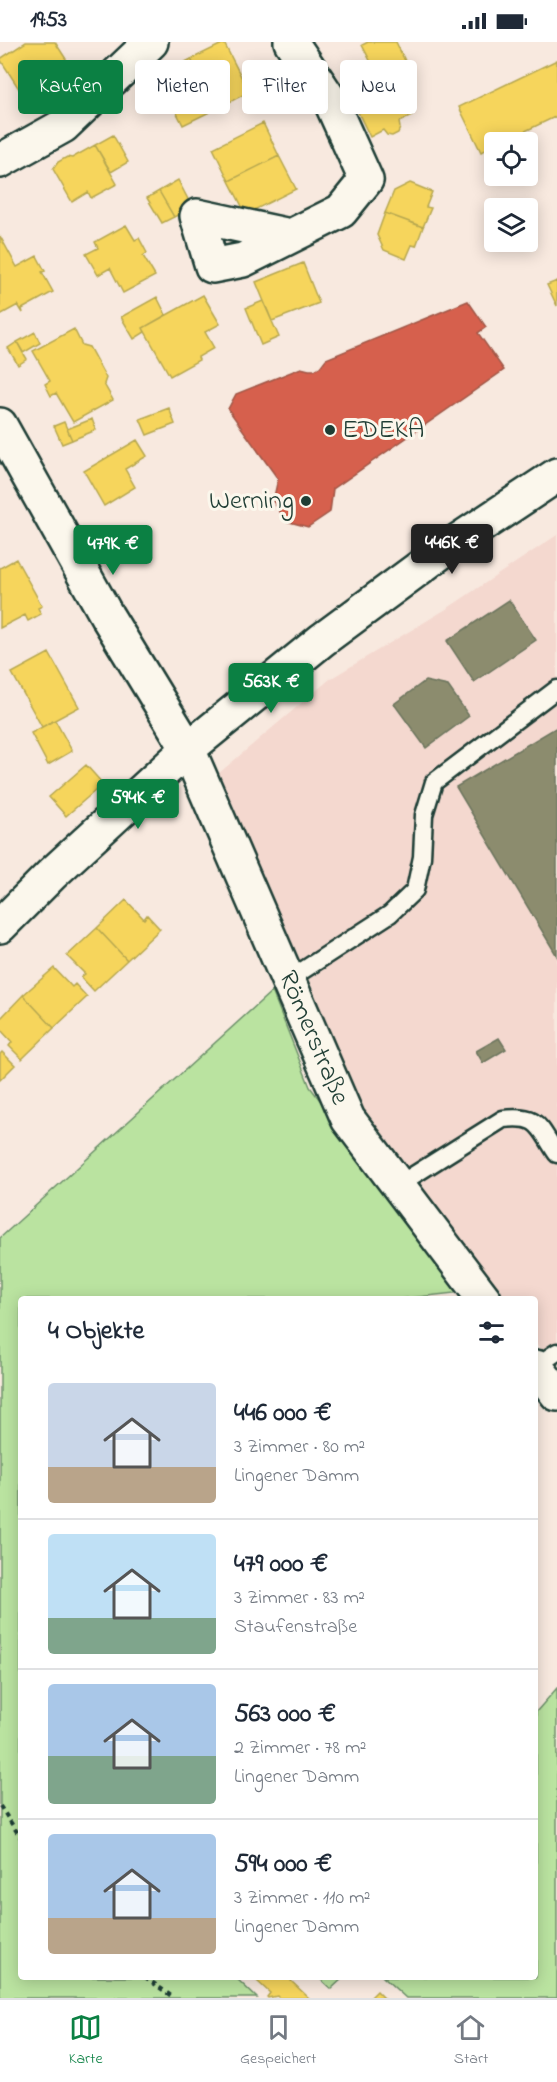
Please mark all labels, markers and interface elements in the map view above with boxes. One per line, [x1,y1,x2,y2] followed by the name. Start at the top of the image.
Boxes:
[30,5,67,37] text: 19:53
[18,60,123,114] chip: Kaufen
[135,60,230,114] chip: Mieten
[242,60,328,114] chip: Filter
[340,60,417,114] chip: Neu
[484,132,538,252] map controls
[484,132,538,186] button: locate
[484,198,538,252] button: layers
[342,411,424,450] place label: EDEKA
[323,423,337,437] marker: EDEKA
[209,482,294,521] place label: Werning
[299,494,313,508] marker: Werning
[403,524,501,575] pin: 446K €
[64,525,162,576] pin: 479K €
[425,529,479,558] text: 446K €
[87,530,139,559] text: 479K €
[222,663,320,714] pin: 563K €
[242,668,300,697] text: 563K €
[89,779,187,830] pin: 594K €
[111,784,165,813] text: 594K €
[267,965,359,1112] street label: Römerstraße
[48,1313,144,1351] text: 4 Objekte
[475,1316,508,1349] icon: filters
[234,1395,332,1433] text: 446 000 €
[96,1407,168,1479] icon: home
[234,1433,365,1462] text: 3 Zimmer · 80 m²
[234,1462,359,1491] text: Lingener Damm
[234,1546,328,1584] text: 479 000 €
[96,1558,168,1630] icon: home
[234,1584,365,1613] text: 3 Zimmer · 83 m²
[234,1613,357,1642] text: Staufenstraße
[234,1696,336,1734] text: 563 000 €
[96,1708,168,1780] icon: home
[234,1734,367,1763] text: 2 Zimmer · 78 m²
[234,1763,359,1792] text: Lingener Damm
[234,1846,332,1884] text: 594 000 €
[96,1858,168,1930] icon: home
[234,1884,371,1913] text: 3 Zimmer · 110 m²
[234,1913,359,1942] text: Lingener Damm
[69,2011,103,2071] tab: Karte
[240,2011,316,2071] tab: Gespeichert
[454,2011,488,2071] tab: Start

